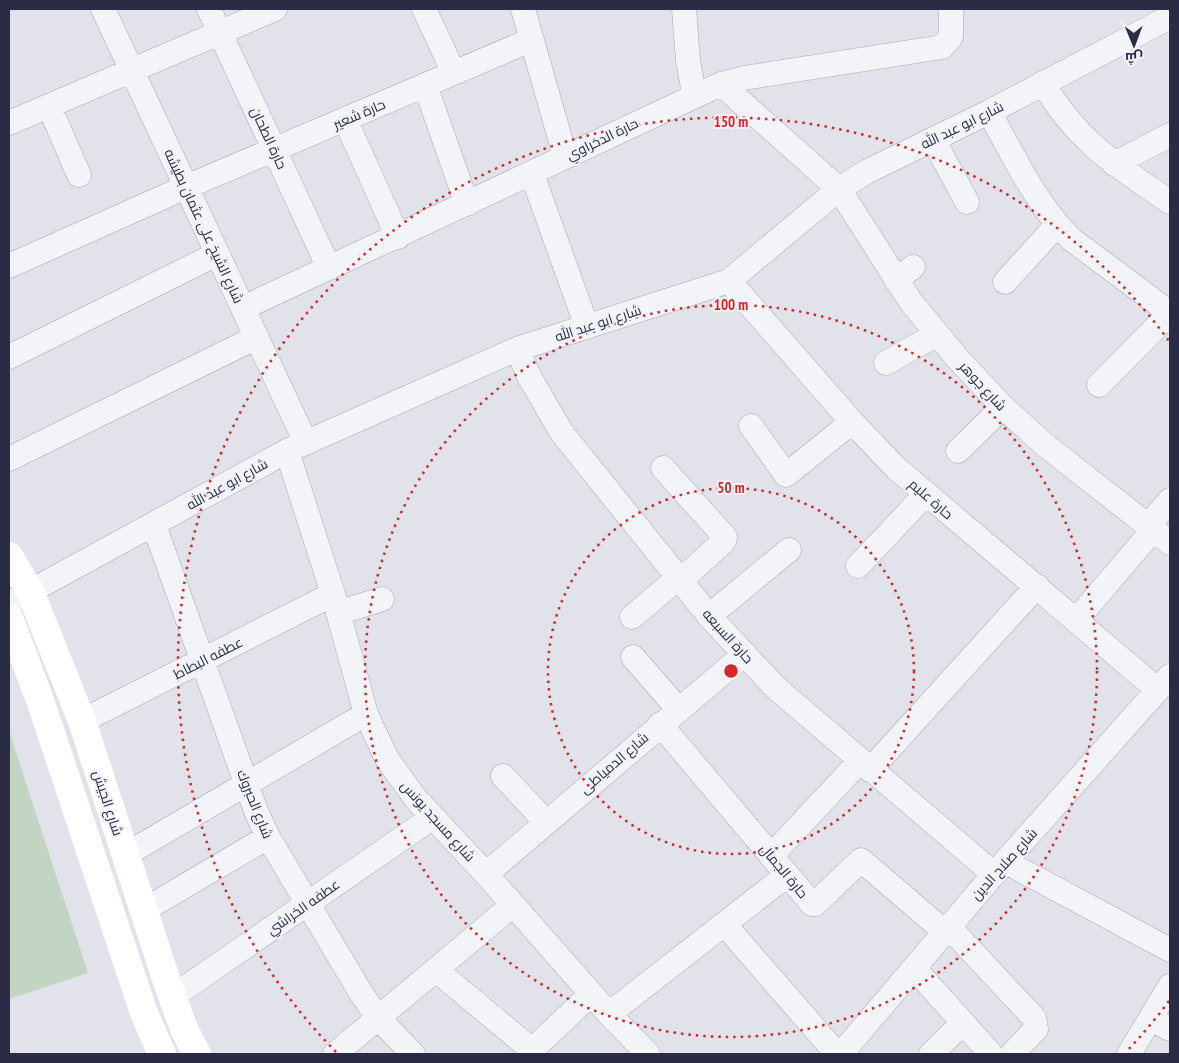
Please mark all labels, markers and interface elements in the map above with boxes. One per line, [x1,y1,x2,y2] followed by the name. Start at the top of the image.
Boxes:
[1109,20,1159,70] north arrow
[1125,49,1143,67] text: ش
[329,95,388,134] street label: حارة شعير
[918,97,1006,153] street label: شارع ابو عبد الله
[247,104,291,172] street label: حارة الطحان
[714,112,748,131] text: 150 m
[563,114,642,167] street label: حارة الدخراوي
[160,146,248,306] street label: شارع الشيخ على عثمان بطيشه
[714,295,748,314] text: 100 m
[552,301,644,345] street label: شارع ابو عبد الله
[955,357,1010,415] street label: شارع جوهر
[183,454,271,514] street label: شارع ابو عبد الله
[905,475,957,524] street label: حارة عليم
[717,478,745,497] text: 50 m
[699,605,757,667] street label: حارة السبعه
[170,633,246,683] street label: عطفه البطاط
[722,662,740,680] centre of rings
[576,728,652,798] street label: شارع الدمياطى
[233,767,277,841] street label: شارع الحبروك
[89,768,127,838] street label: شارع الجيش
[397,777,479,865] street label: شارع مسجد يونس
[967,824,1041,904] street label: شارع صلاح الدين
[756,840,812,902] street label: حارة الجمال
[263,875,344,941] street label: عطفه الخراشي

